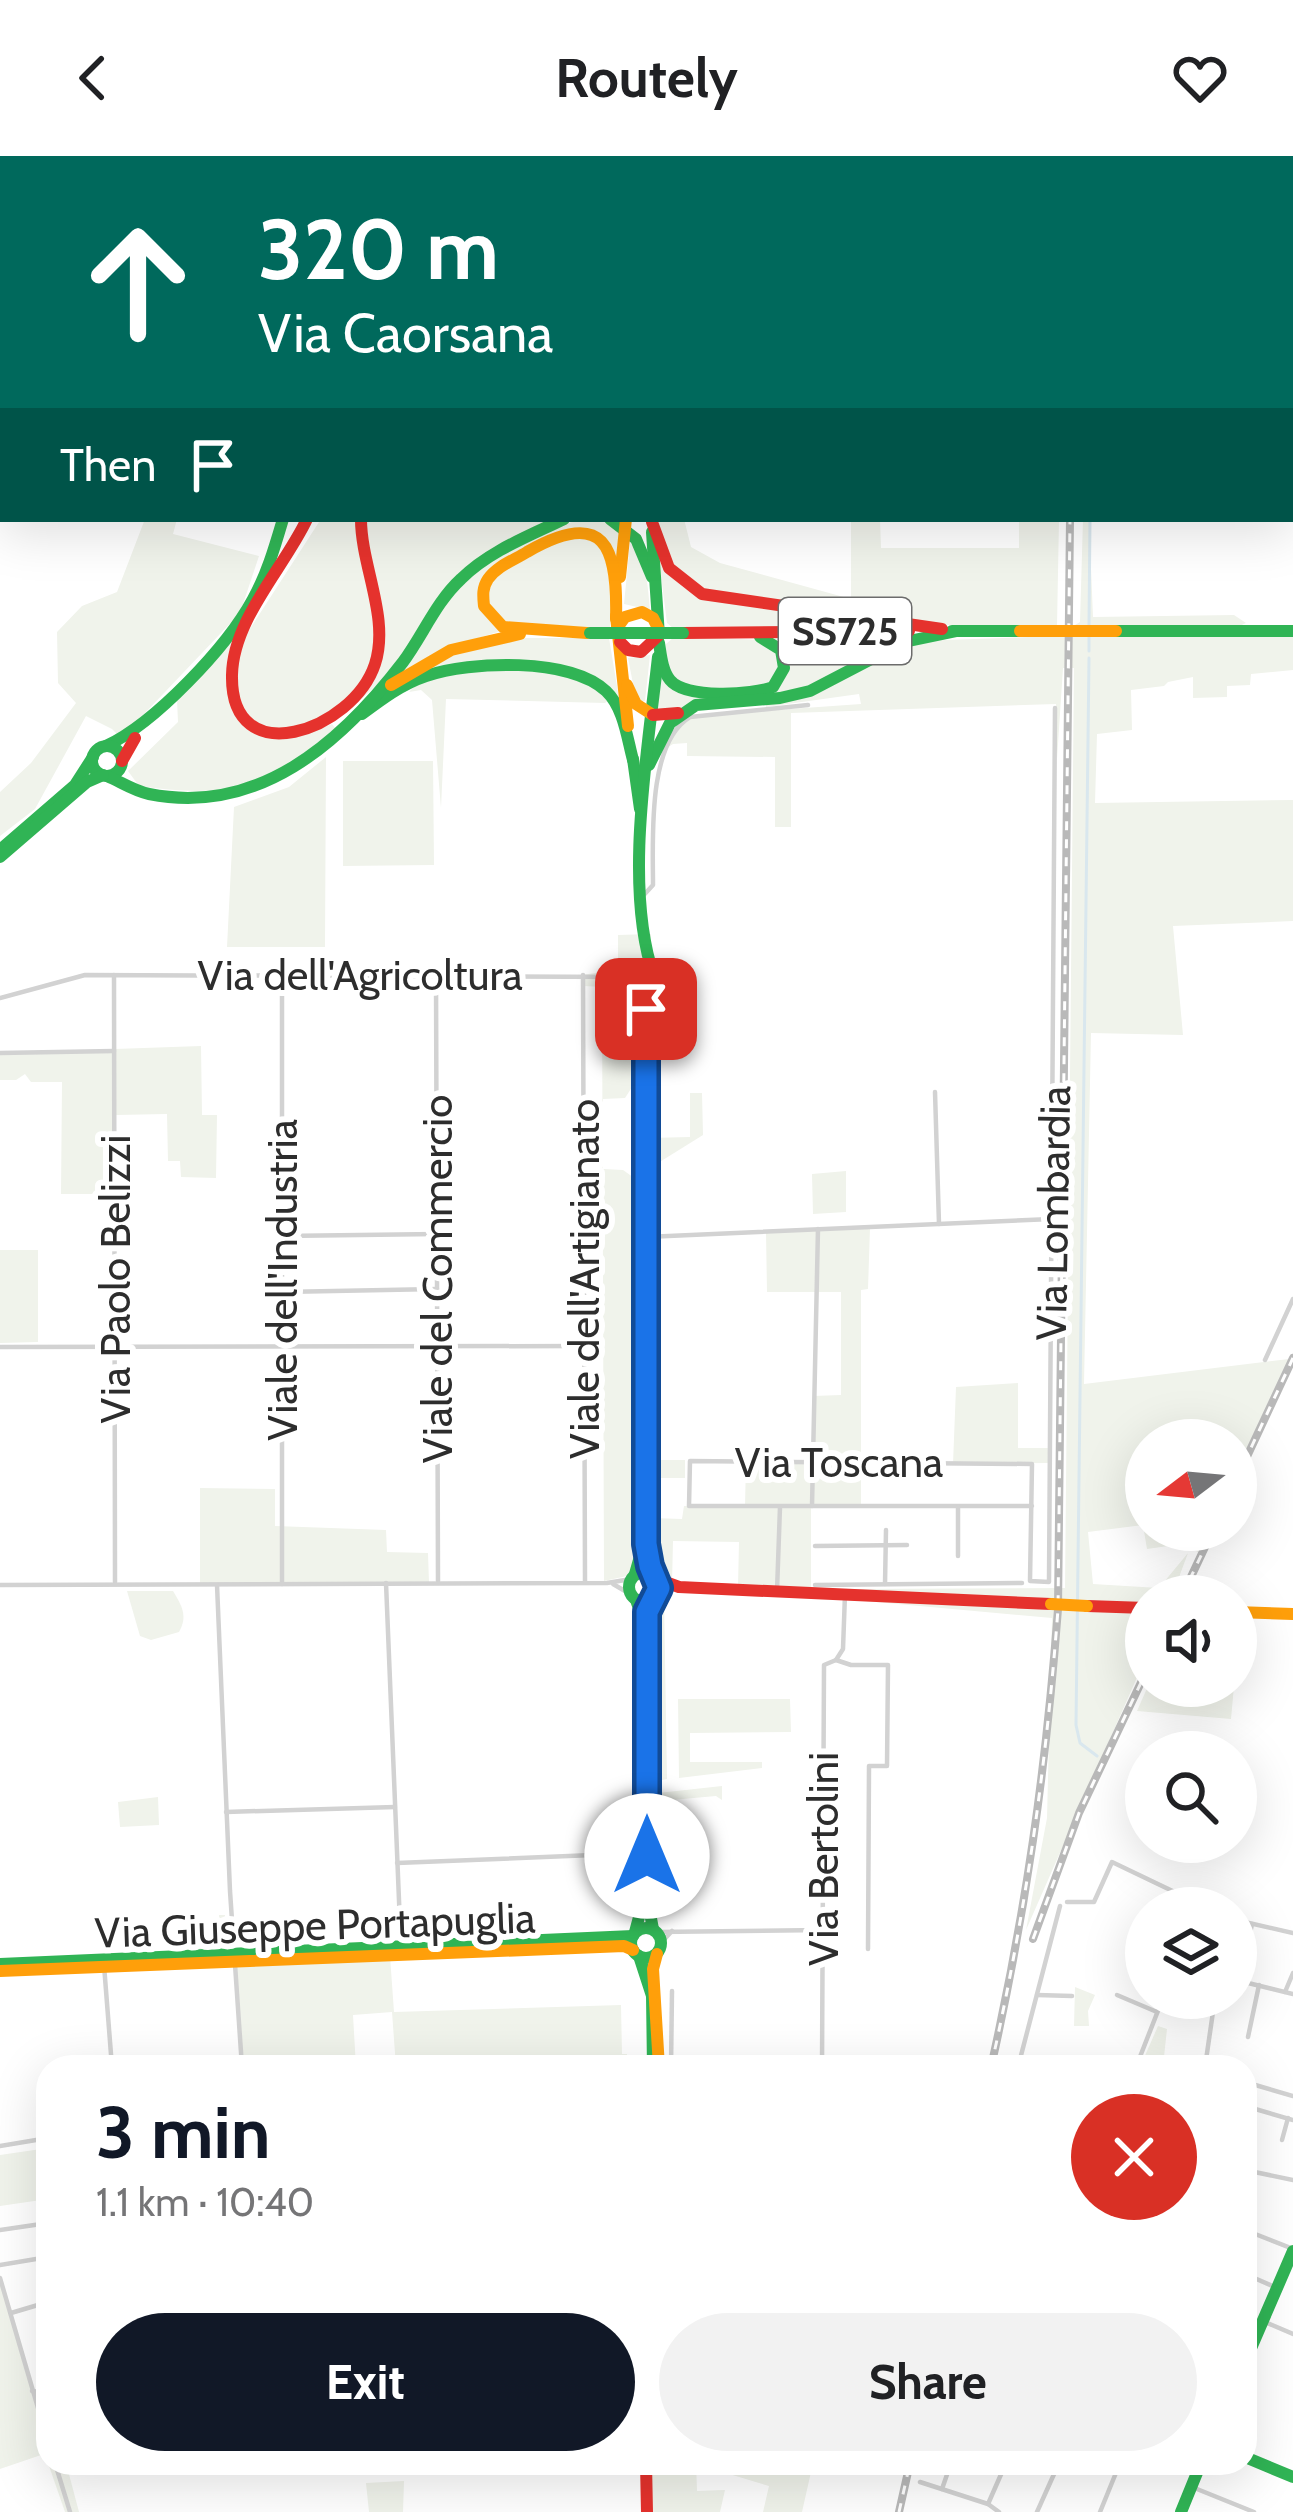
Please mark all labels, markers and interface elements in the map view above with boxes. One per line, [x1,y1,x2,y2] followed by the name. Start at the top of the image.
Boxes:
[60,45,126,111] icon: back
[555,45,738,111] text: Routely
[1167,45,1233,111] icon: heart
[258,198,499,300] text: 320 m
[60,204,216,360] icon: ahead
[258,300,553,366] text: Via Caorsana
[180,432,246,498] icon: arrive
[60,438,156,492] text: Then
[779,598,911,664] road number: SS725
[197,949,523,1001] street label: Via dell'Agricoltura
[595,958,697,1060] pin
[613,976,679,1042] icon: arrive
[1025,1085,1081,1341] street label: Via Lombardia
[411,1095,463,1463] street label: Viale del Commercio
[558,1099,610,1459] street label: Viale dell'Artigianato
[256,1119,308,1441] street label: Viale dell'Industria
[89,1135,141,1423] street label: Via Paolo Belizzi
[1125,1419,1257,1551] north arrow
[1125,1419,1257,2019] map controls
[735,1436,943,1488] street label: Via Toscana
[1125,1575,1257,1707] button: sound
[1125,1731,1257,1863] button: search
[797,1752,849,1966] street label: Via Bertolini
[584,1793,710,1919] position arrow
[1125,1887,1257,2019] button: layers
[94,1891,536,1959] street label: Via Giuseppe Portapuglia
[96,2089,271,2176] text: 3 min
[1071,2094,1197,2220] button: close
[96,2178,314,2226] text: 1.1 km · 10:40
[96,2313,635,2451] button: Exit
[659,2313,1197,2451] button: Share

